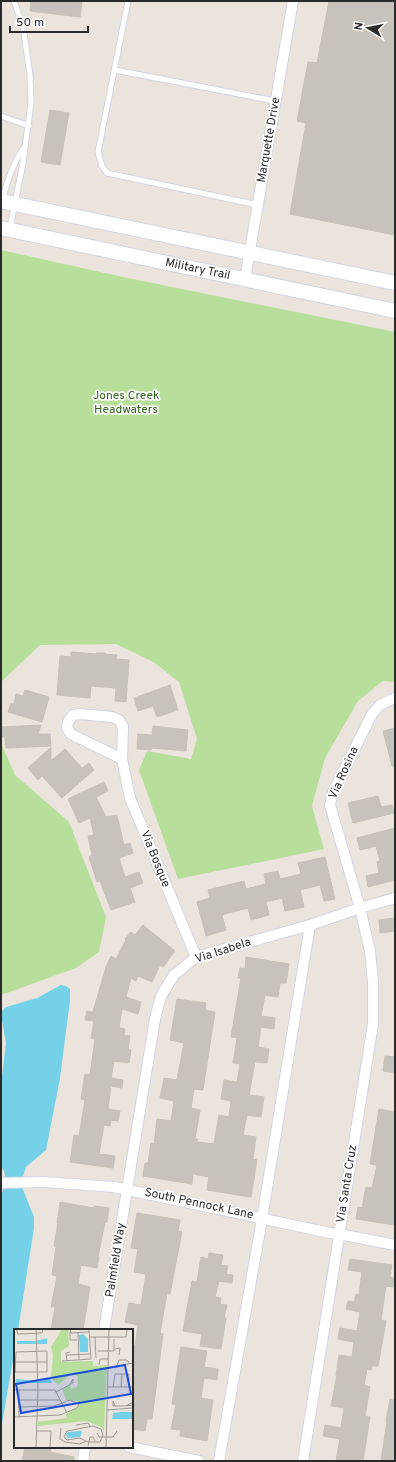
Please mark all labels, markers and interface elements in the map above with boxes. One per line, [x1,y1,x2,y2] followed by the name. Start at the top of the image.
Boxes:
[10,8,88,34] scale bar
[348,8,388,48] north arrow
[16,15,44,31] text: 50 m
[352,21,367,32] text: N
[254,96,284,184] street label: Marquette Drive
[164,255,232,284] street label: Military Trail
[93,388,159,418] park label: Jones Creek Headwaters
[325,744,363,802] street label: Via Rosina
[136,828,174,890] street label: Via Bosque
[193,934,253,968] street label: Via Isabela
[333,1144,361,1224] street label: Via Santa Cruz
[143,1185,255,1223] street label: South Pennock Lane
[102,1222,130,1298] street label: Palmfield Way
[14,1329,133,1448] inset map

